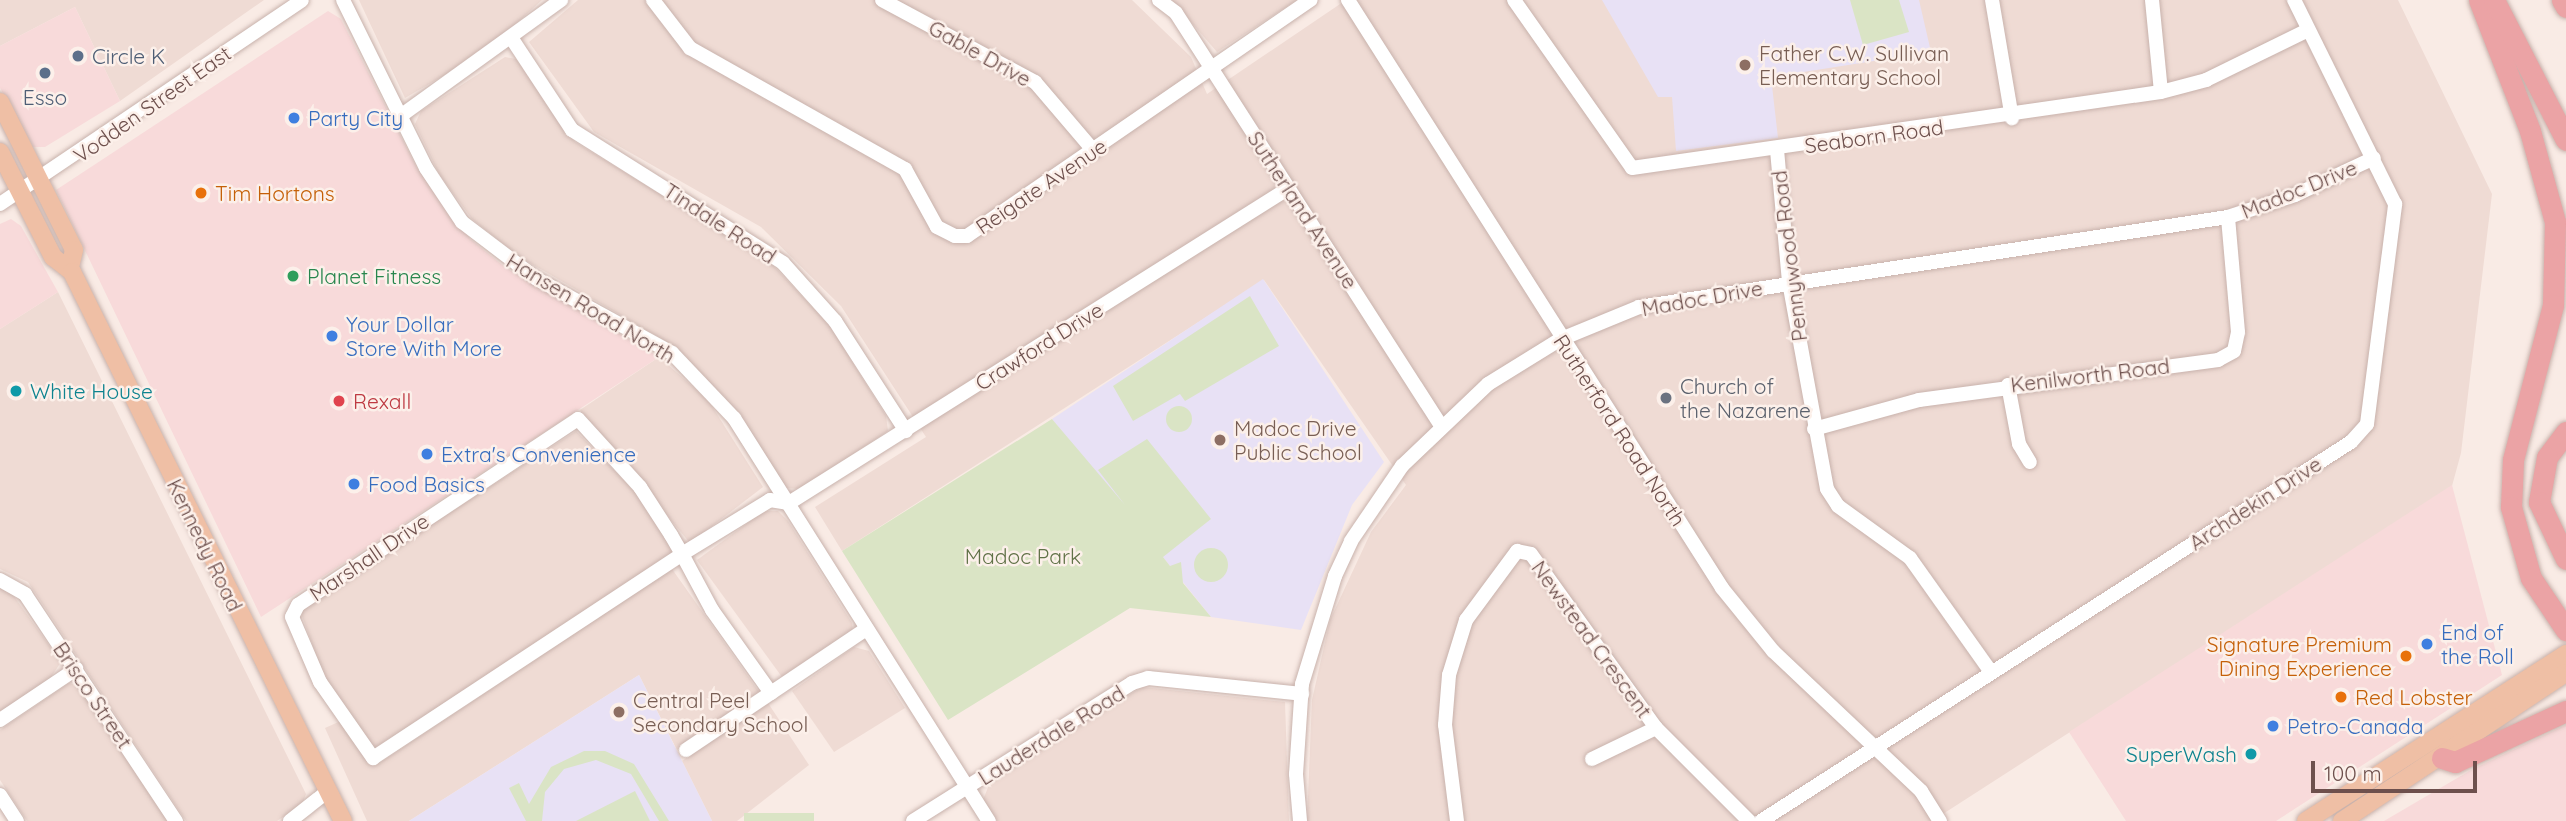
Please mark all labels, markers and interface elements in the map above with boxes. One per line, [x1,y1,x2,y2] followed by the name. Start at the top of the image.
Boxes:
[924,15,1036,91] street label: Gable Drive
[69,40,235,168] street label: Vodden Street East
[1759,40,1949,90] place label: Father C.W. Sullivan Elementary School
[92,43,165,69] place label: Circle K
[70,48,86,64] marker: Circle K
[1737,57,1753,73] marker: Father C.W. Sullivan Elementary School
[37,65,53,81] marker: Esso
[23,84,67,110] place label: Esso
[308,105,403,131] place label: Party City
[286,110,302,126] marker: Party City
[1803,114,1945,158] street label: Seaborn Road
[1243,127,1363,293] street label: Sutherland Avenue
[971,133,1111,239] street label: Reigate Avenue
[2237,154,2361,224] street label: Madoc Drive
[1766,169,1812,343] street label: Pennywood Road
[659,177,781,269] street label: Tindale Road
[215,180,335,206] place label: Tim Hortons
[193,185,209,201] marker: Tim Hortons
[502,248,680,368] street label: Hansen Road North
[307,263,441,289] place label: Planet Fitness
[285,268,301,284] marker: Planet Fitness
[1639,275,1765,321] street label: Madoc Drive
[970,297,1108,395] street label: Crawford Drive
[346,311,502,361] place label: Your Dollar Store With More
[324,328,340,344] marker: Your Dollar Store With More
[1549,330,1691,530] street label: Rutherford Road North
[2009,353,2171,397] street label: Kenilworth Road
[1680,373,1811,423] place label: Church of the Nazarene
[30,378,153,404] place label: White House
[8,383,24,399] marker: White House
[353,388,411,414] place label: Rexall
[1658,390,1674,406] marker: Church of the Nazarene
[331,393,347,409] marker: Rexall
[1234,415,1362,465] place label: Madoc Drive Public School
[1212,432,1228,448] marker: Madoc Drive Public School
[441,441,636,467] place label: Extra's Convenience
[419,446,435,462] marker: Extra's Convenience
[2184,451,2326,555] street label: Archdekin Drive
[368,471,485,497] place label: Food Basics
[162,475,248,615] street label: Kennedy Road
[346,476,362,492] marker: Food Basics
[304,508,434,606] street label: Marshall Drive
[965,543,1081,569] park label: Madoc Park
[1527,556,1657,722] street label: Newstead Crescent
[2441,619,2514,669] place label: End of the Roll
[2207,631,2392,681] place label: Signature Premium Dining Experience
[2419,636,2435,652] marker: End of the Roll
[48,637,138,753] street label: Brisco Street
[2398,648,2414,664] marker: Signature Premium Dining Experience
[973,680,1129,790] street label: Lauderdale Road
[2355,684,2473,710] place label: Red Lobster
[633,687,808,737] place label: Central Peel Secondary School
[2333,689,2349,705] marker: Red Lobster
[611,704,627,720] marker: Central Peel Secondary School
[2287,713,2424,739] place label: Petro-Canada
[2265,718,2281,734] marker: Petro-Canada
[2126,741,2237,767] place label: SuperWash
[2243,746,2259,762] marker: SuperWash
[2314,748,2480,792] scale bar
[2324,760,2382,786] text: 100 m

